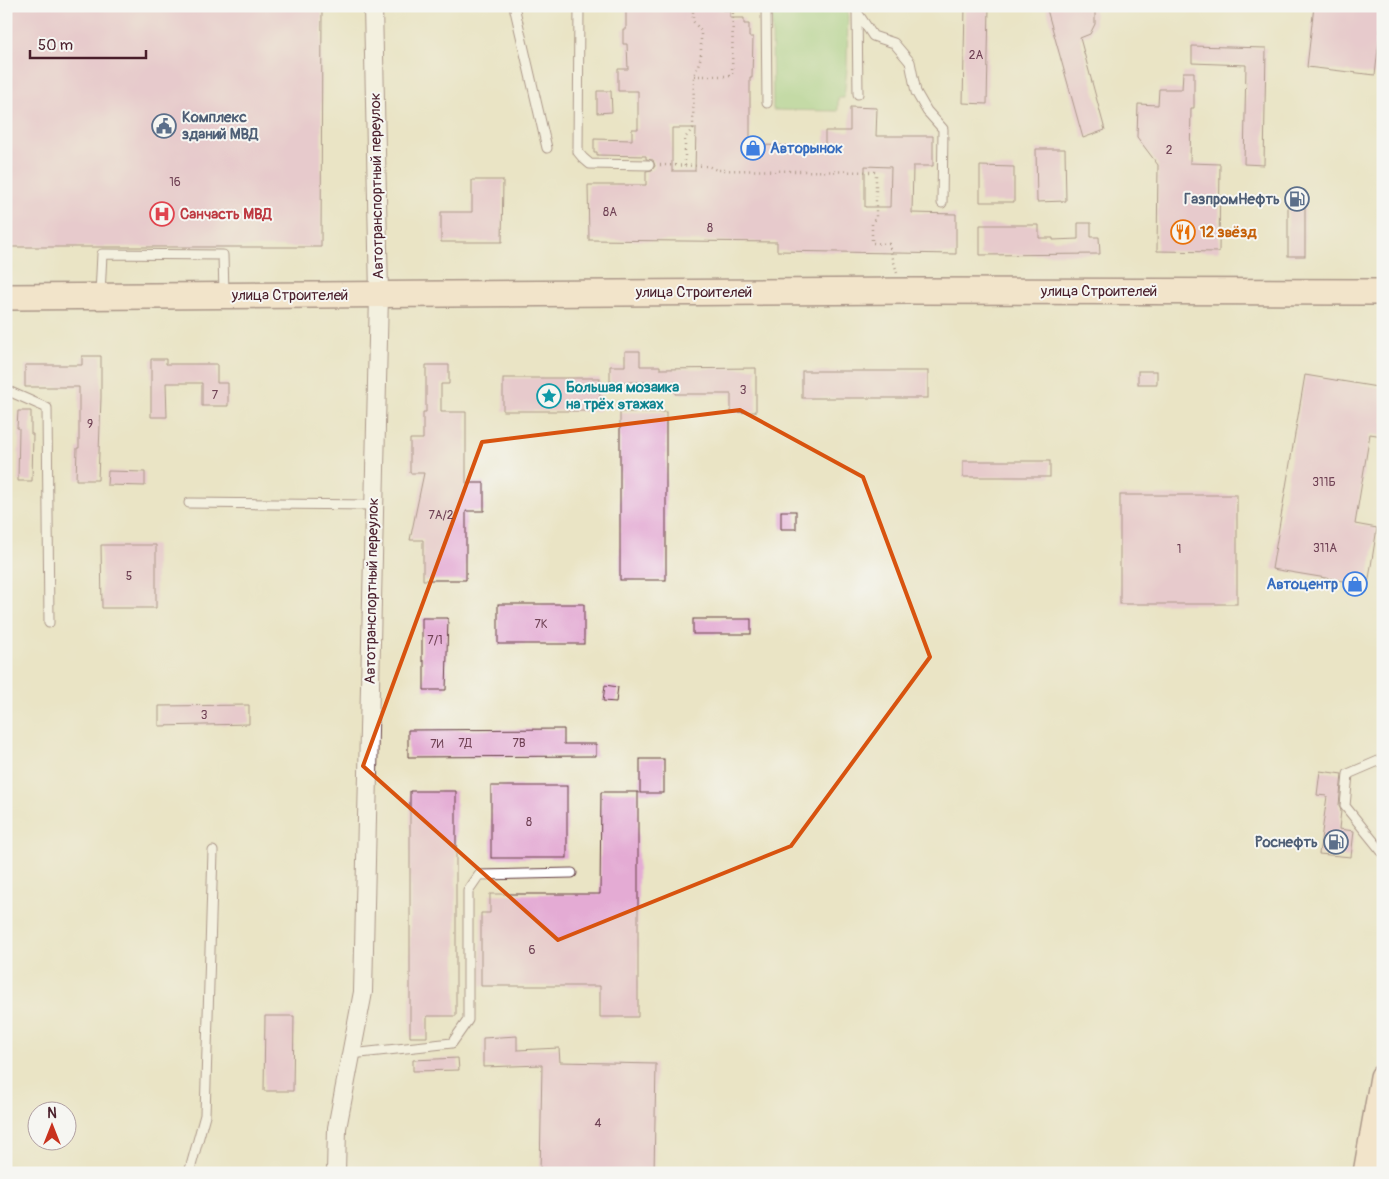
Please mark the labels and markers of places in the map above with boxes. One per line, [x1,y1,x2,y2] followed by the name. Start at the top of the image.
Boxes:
[182,108,259,144] place label: Комплекс зданий МВД
[151,113,177,139] public building icon: Комплекс зданий МВД
[740,135,766,161] shop icon: Авторынок
[770,139,843,158] place label: Авторынок
[1284,186,1310,212] fuel station icon: ГазпромНефть
[1184,190,1280,209] place label: ГазпромНефть
[149,201,175,227] hospital icon: Санчасть МВД
[180,205,273,224] place label: Санчасть МВД
[1170,219,1196,245] restaurant icon: 12 звёзд
[1200,223,1257,242] place label: 12 звёзд
[566,378,679,414] place label: Большая мозаика на трёх этажах
[536,383,562,409] place icon: Большая мозаика на трёх этажах
[1342,571,1368,597] shop icon: Автоцентр
[1266,575,1338,594] place label: Автоцентр
[1323,829,1349,855] fuel station icon: Роснефть
[1255,833,1318,852] place label: Роснефть

